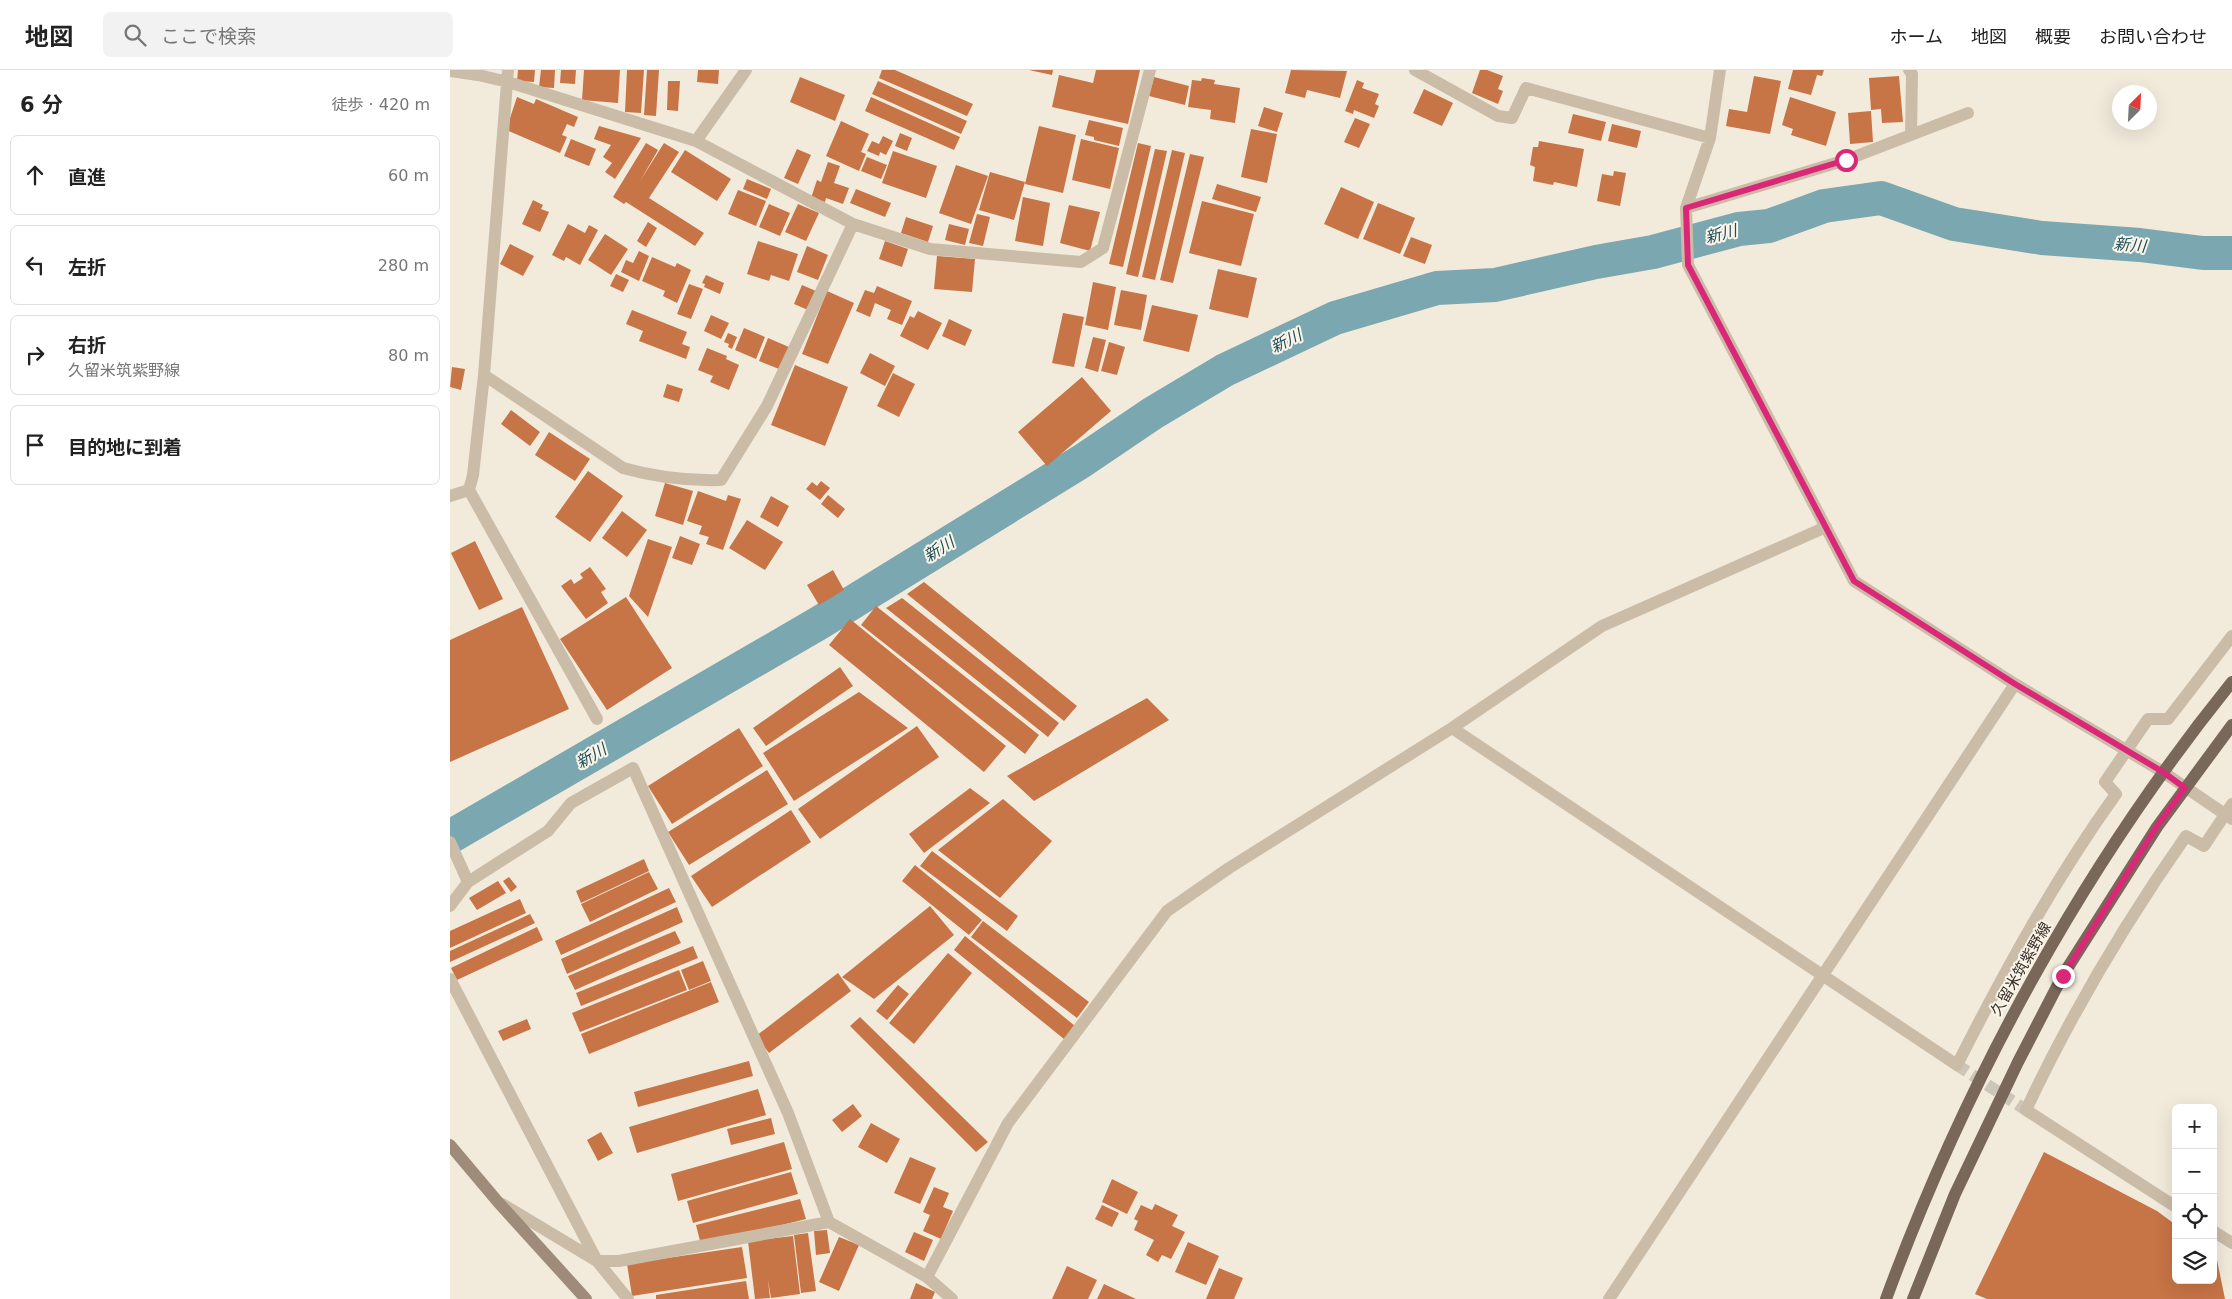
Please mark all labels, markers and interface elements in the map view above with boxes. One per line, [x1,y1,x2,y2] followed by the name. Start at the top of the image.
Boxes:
[103,12,453,57] search box
[121,21,149,49] icon: search
[25,23,73,51] text: 地図
[161,25,256,47] text: ここで検索
[1890,26,1943,47] text: ホーム
[1971,26,2007,47] text: 地図
[2035,26,2071,47] text: 概要
[2099,26,2207,47] text: お問い合わせ
[2112,85,2157,130] north arrow
[20,93,63,117] text: 6 分
[332,95,430,114] text: 徒歩 · 420 m
[1835,149,1858,172] route start
[21,161,49,189] icon: ahead
[68,166,106,188] text: 直進
[388,166,429,185] text: 60 m
[1703,220,1741,247] water label: 新川
[2113,234,2149,256] water label: 新川
[21,251,49,279] icon: left
[68,256,106,278] text: 左折
[378,256,429,275] text: 280 m
[1267,325,1306,357] water label: 新川
[68,334,106,356] text: 右折
[21,341,49,369] icon: right
[388,346,429,365] text: 80 m
[68,361,180,380] text: 久留米筑紫野線
[21,431,49,459] icon: arrive
[68,436,182,458] text: 目的地に到着
[920,531,959,566] water label: 新川
[572,739,611,772] water label: 新川
[1987,919,2055,1019] street label: 久留米筑紫野線
[2052,965,2075,988] route end
[2172,1104,2217,1284] map controls
[2172,1104,2217,1149] button: +
[2172,1149,2217,1194] button: −
[2172,1194,2217,1239] button: locate
[2172,1239,2217,1284] button: layers

